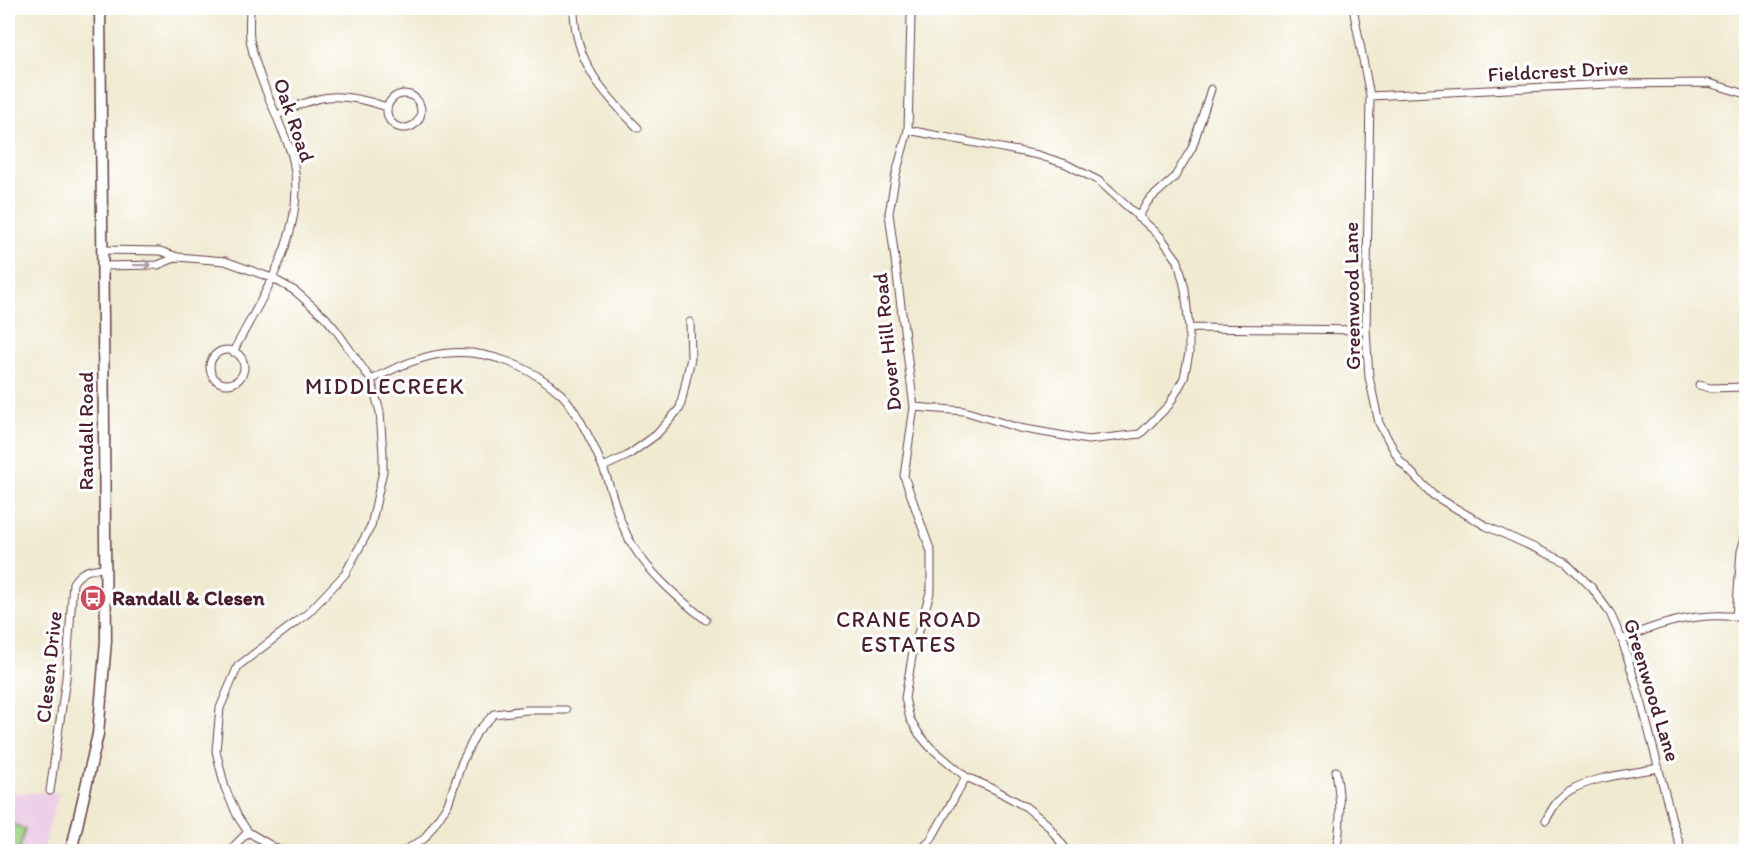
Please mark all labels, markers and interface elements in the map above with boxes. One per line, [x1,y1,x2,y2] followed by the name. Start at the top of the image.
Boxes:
[1487,54,1629,87] street label: Fieldcrest Drive
[268,75,320,165] street label: Oak Road
[1338,222,1365,370] street label: Greenwood Lane
[131,259,151,271] one-way arrow
[867,272,906,412] street label: Dover Hill Road
[73,371,98,491] street label: Randall Road
[305,373,465,400] district label: MIDDLECREEK
[78,583,108,613] bus stop icon: Randall & Clesen
[112,585,265,610] place label: Randall & Clesen
[836,606,982,658] district label: CRANE ROAD ESTATES
[30,610,67,724] street label: Clesen Drive
[1619,615,1686,764] street label: Greenwood Lane

